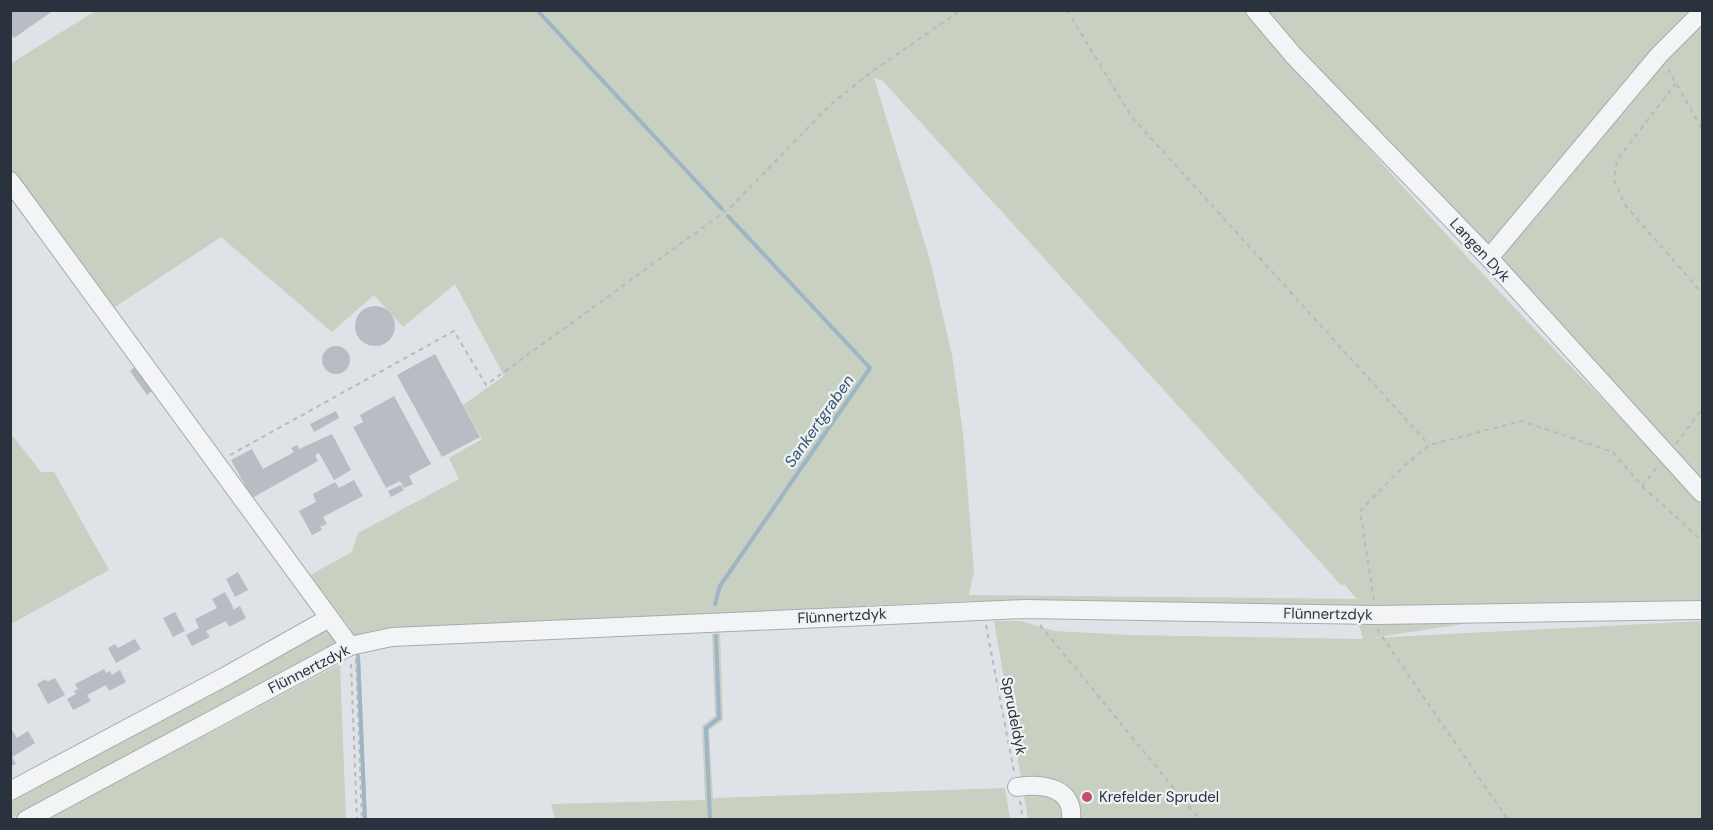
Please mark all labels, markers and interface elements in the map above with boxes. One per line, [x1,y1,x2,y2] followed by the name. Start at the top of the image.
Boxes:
[1445,214,1515,286] street label: Langen Dyk
[779,371,859,471] water label: Sankertgraben
[1283,603,1373,625] street label: Flünnertzdyk
[797,604,888,628] street label: Flünnertzdyk
[265,640,354,698] street label: Flünnertzdyk
[997,675,1031,757] street label: Sprudeldyk
[1099,787,1219,807] place label: Krefelder Sprudel
[1080,790,1094,804] marker: Krefelder Sprudel

